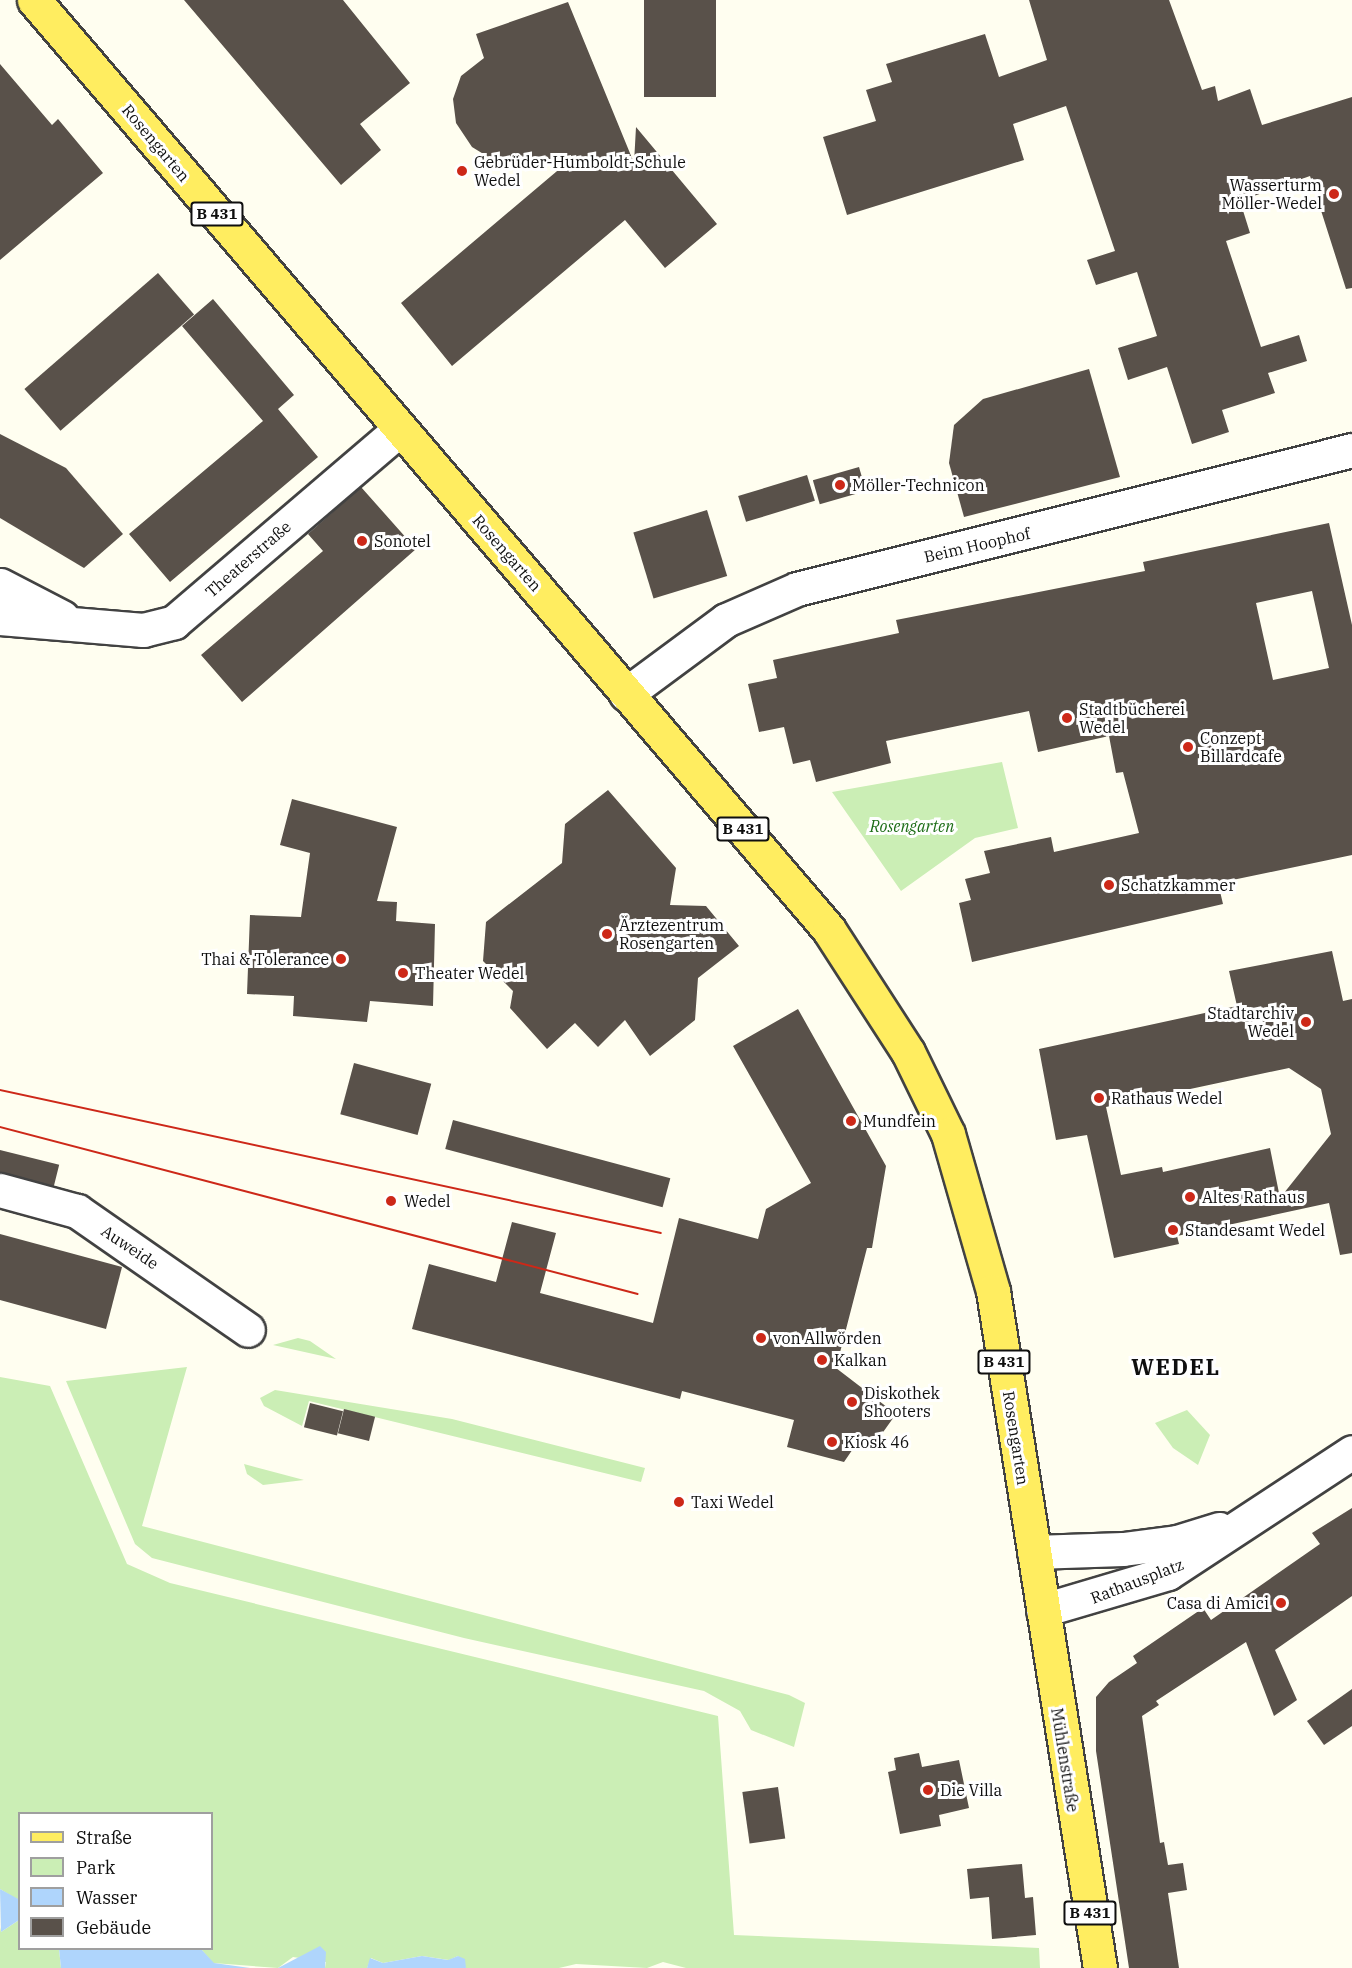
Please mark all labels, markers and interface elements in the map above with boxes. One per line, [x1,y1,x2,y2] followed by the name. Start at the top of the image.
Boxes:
[118,100,194,186] street label: Rosengarten
[474,152,686,190] place label: Gebrüder-Humboldt-Schule Wedel
[455,164,469,178] marker: Gebrüder-Humboldt-Schule Wedel
[1221,175,1322,213] place label: Wasserturm Möller-Wedel
[1327,187,1341,201] marker: Wasserturm Möller-Wedel
[190,202,244,226] road number: B 431
[852,475,985,495] place label: Möller-Technicon
[833,478,847,492] marker: Möller-Technicon
[469,511,545,595] street label: Rosengarten
[201,517,295,601] street label: Theaterstraße
[922,523,1032,567] street label: Beim Hoophof
[374,531,431,551] place label: Sonotel
[355,534,369,548] marker: Sonotel
[1079,699,1185,737] place label: Stadtbücherei Wedel
[1060,711,1074,725] marker: Stadtbücherei Wedel
[1200,728,1282,766] place label: Conzept Billardcafe
[1181,740,1195,754] marker: Conzept Billardcafe
[870,816,954,836] park label: Rosengarten
[716,817,770,841] road number: B 431
[1121,875,1235,895] place label: Schatzkammer
[1102,878,1116,892] marker: Schatzkammer
[619,915,724,953] place label: Ärztezentrum Rosengarten
[600,927,614,941] marker: Ärztezentrum Rosengarten
[201,949,329,969] place label: Thai & Tolerance
[334,952,348,966] marker: Thai & Tolerance
[415,963,524,983] place label: Theater Wedel
[396,966,410,980] marker: Theater Wedel
[1207,1003,1294,1041] place label: Stadtarchiv Wedel
[1299,1015,1313,1029] marker: Stadtarchiv Wedel
[1111,1088,1223,1108] place label: Rathaus Wedel
[1092,1091,1106,1105] marker: Rathaus Wedel
[863,1111,936,1131] place label: Mundfein
[844,1114,858,1128] marker: Mundfein
[1202,1187,1305,1207] place label: Altes Rathaus
[1183,1190,1197,1204] marker: Altes Rathaus
[404,1191,451,1211] place label: Wedel
[382,1192,400,1210] marker: Wedel
[1185,1220,1325,1240] place label: Standesamt Wedel
[98,1221,162,1273] street label: Auweide
[1166,1223,1180,1237] marker: Standesamt Wedel
[773,1328,882,1348] place label: von Allwörden
[754,1331,768,1345] marker: von Allwörden
[834,1350,887,1370] place label: Kalkan
[977,1350,1031,1374] road number: B 431
[815,1353,829,1367] marker: Kalkan
[1131,1354,1221,1380] district label: WEDEL
[864,1383,940,1421] place label: Diskothek Shooters
[999,1389,1033,1487] street label: Rosengarten
[845,1395,859,1409] marker: Diskothek Shooters
[844,1432,909,1452] place label: Kiosk 46
[825,1435,839,1449] marker: Kiosk 46
[691,1492,774,1512] place label: Taxi Wedel
[672,1495,686,1509] marker: Taxi Wedel
[1088,1554,1186,1608] street label: Rathausplatz
[1167,1593,1269,1613] place label: Casa di Amici
[1274,1596,1288,1610] marker: Casa di Amici
[1047,1706,1083,1814] street label: Mühlenstraße
[940,1780,1002,1800] place label: Die Villa
[921,1783,935,1797] marker: Die Villa
[18,1812,213,1950] legend
[76,1826,132,1849] text: Straße
[76,1856,115,1879] text: Park
[76,1886,137,1909] text: Wasser
[1063,1901,1117,1925] road number: B 431
[76,1916,151,1939] text: Gebäude

